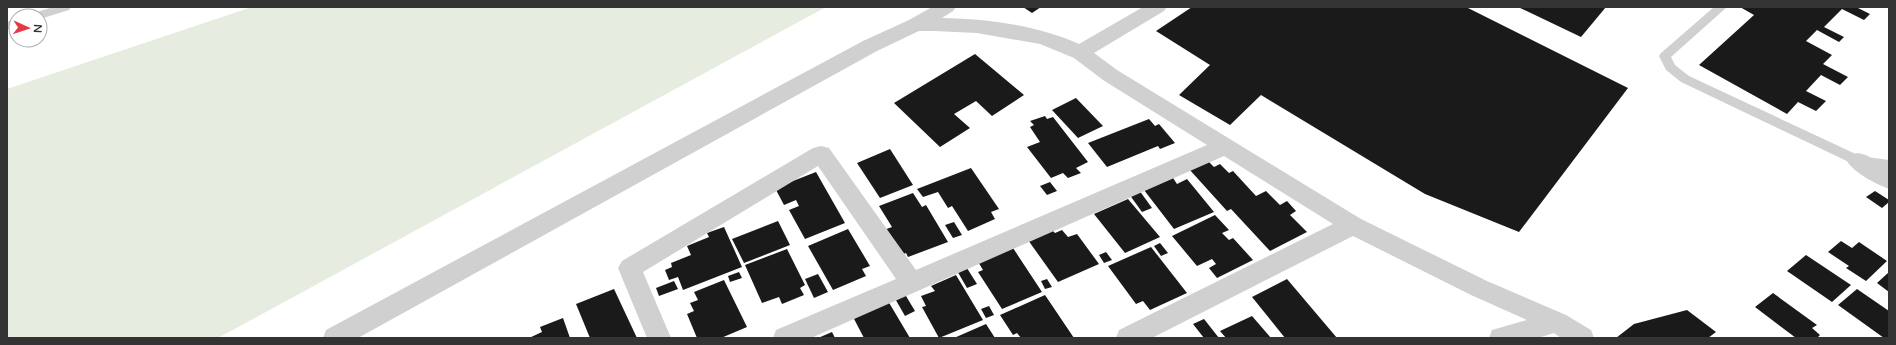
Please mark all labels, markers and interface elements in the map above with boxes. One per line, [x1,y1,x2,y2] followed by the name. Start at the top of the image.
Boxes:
[8,8,48,48] north arrow
[31,24,44,33] text: N

